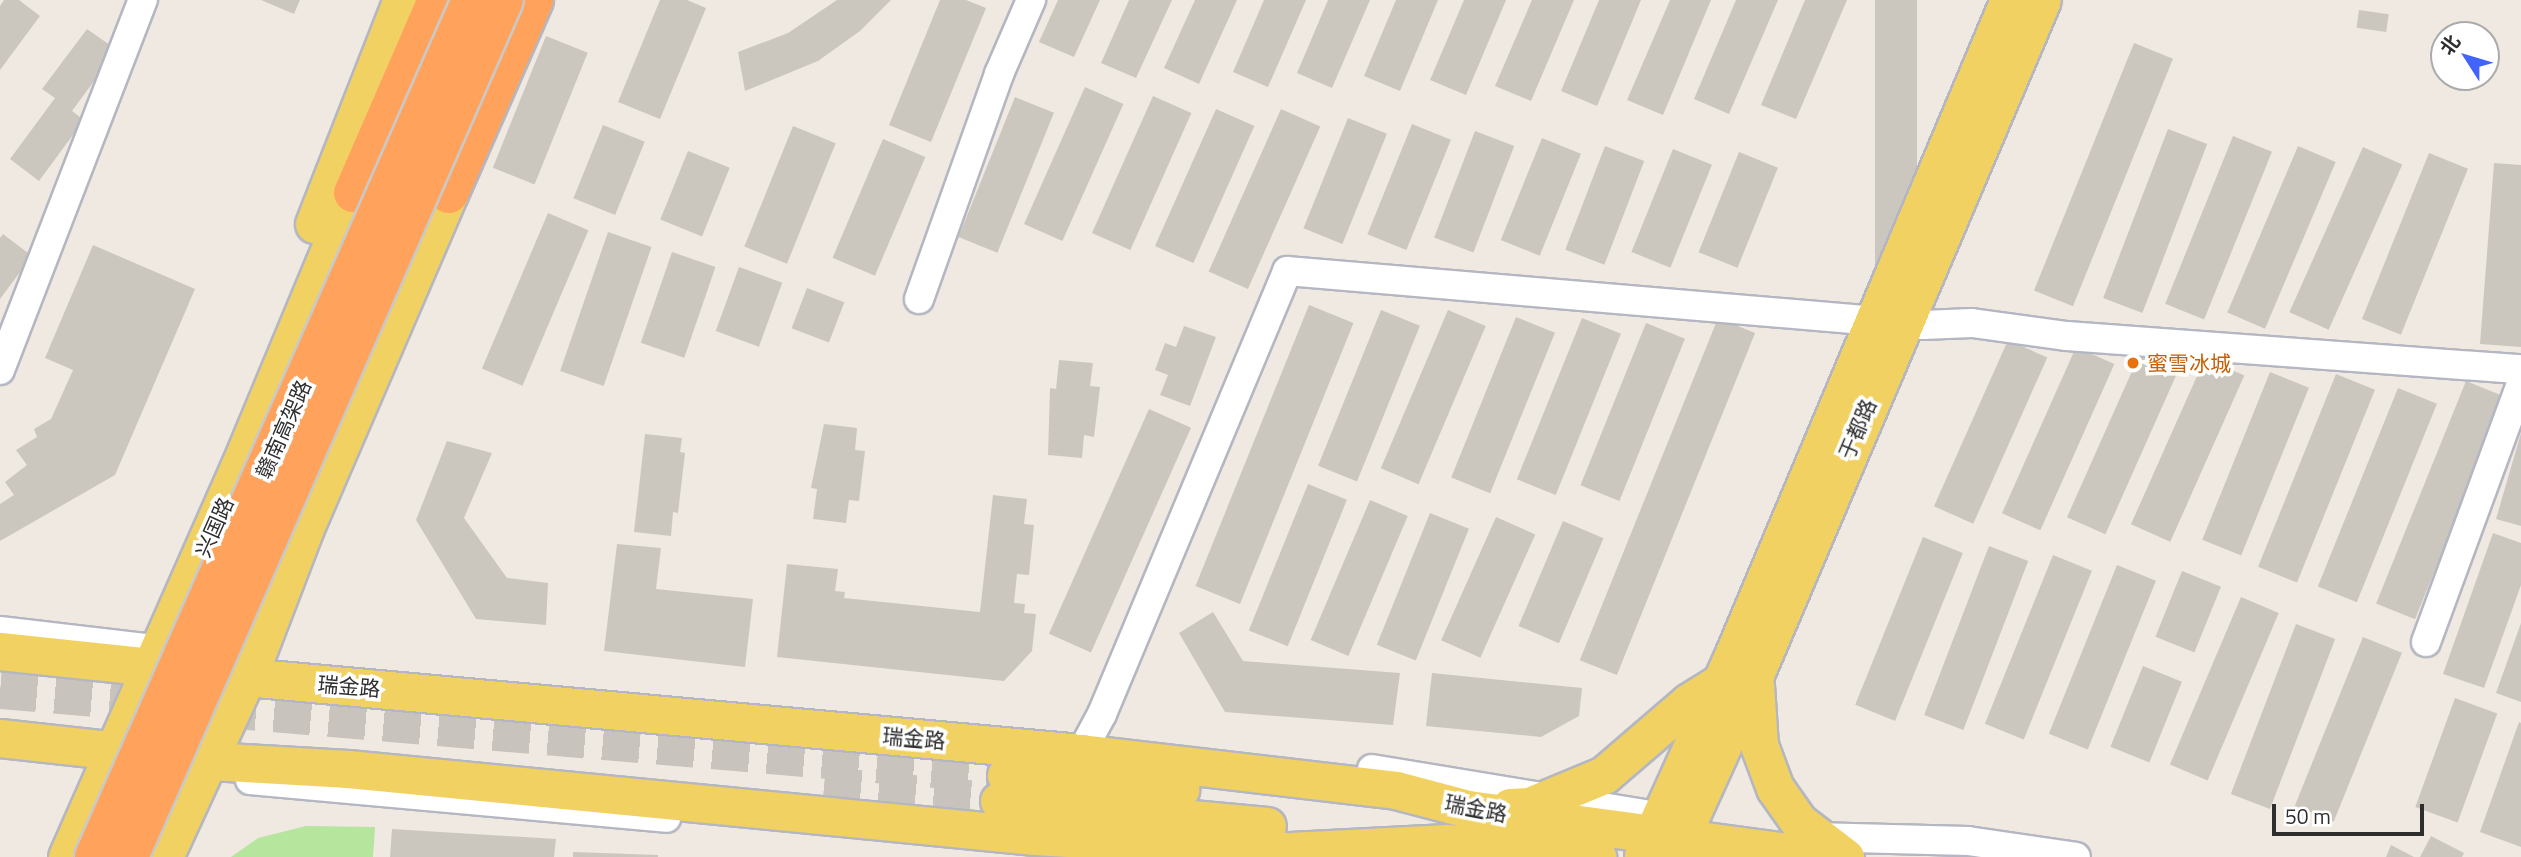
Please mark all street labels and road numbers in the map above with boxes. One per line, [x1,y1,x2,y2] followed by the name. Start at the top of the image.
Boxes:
[250,376,316,482] street label: 赣南高架路
[1833,395,1881,463] street label: 于都路
[190,493,238,561] street label: 兴国路
[317,671,381,701] street label: 瑞金路
[882,723,946,753] street label: 瑞金路
[1443,790,1509,826] street label: 瑞金路

